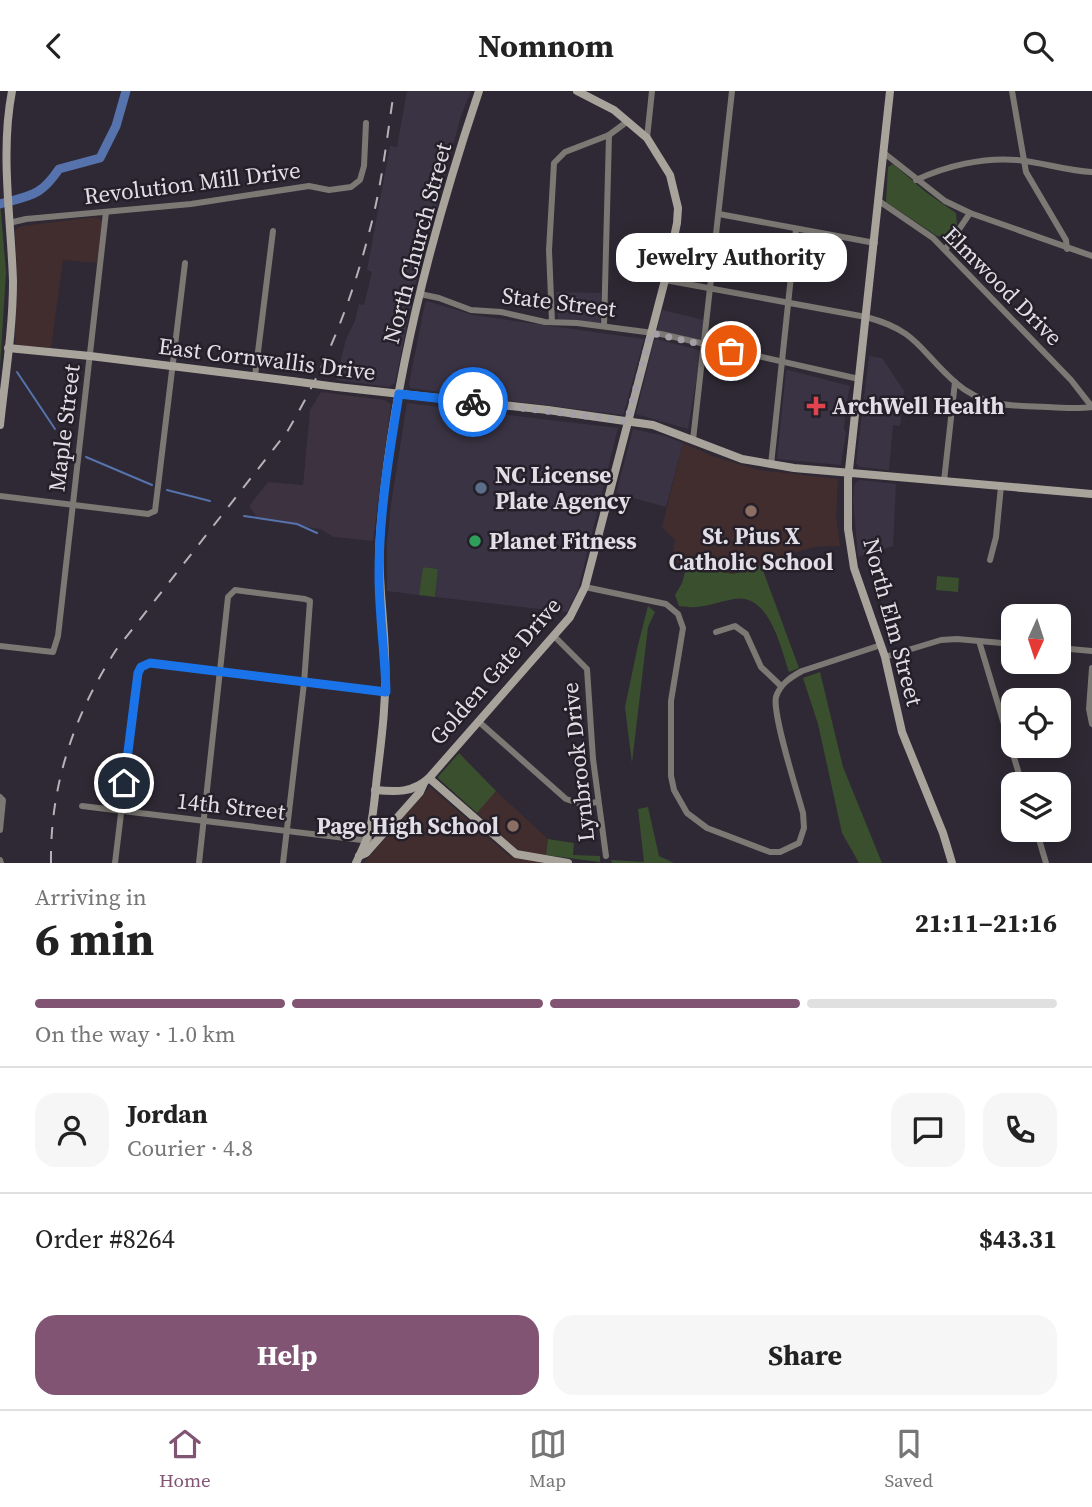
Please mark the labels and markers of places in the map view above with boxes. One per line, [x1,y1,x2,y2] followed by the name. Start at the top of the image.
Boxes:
[616,232,846,281] callout: Jewelry Authority
[701,321,761,381] pin
[832,390,1004,422] place label: ArchWell Health
[806,396,826,416] marker: ArchWell Health
[495,459,631,517] place label: NC License Plate Agency
[473,480,489,496] marker: NC License Plate Agency
[743,503,759,519] marker: St. Pius X Catholic School
[669,520,833,578] place label: St. Pius X Catholic School
[489,525,637,557] place label: Planet Fitness
[467,533,483,549] marker: Planet Fitness
[94,753,154,813] pin
[316,810,499,842] place label: Page High School
[505,818,521,834] marker: Page High School

